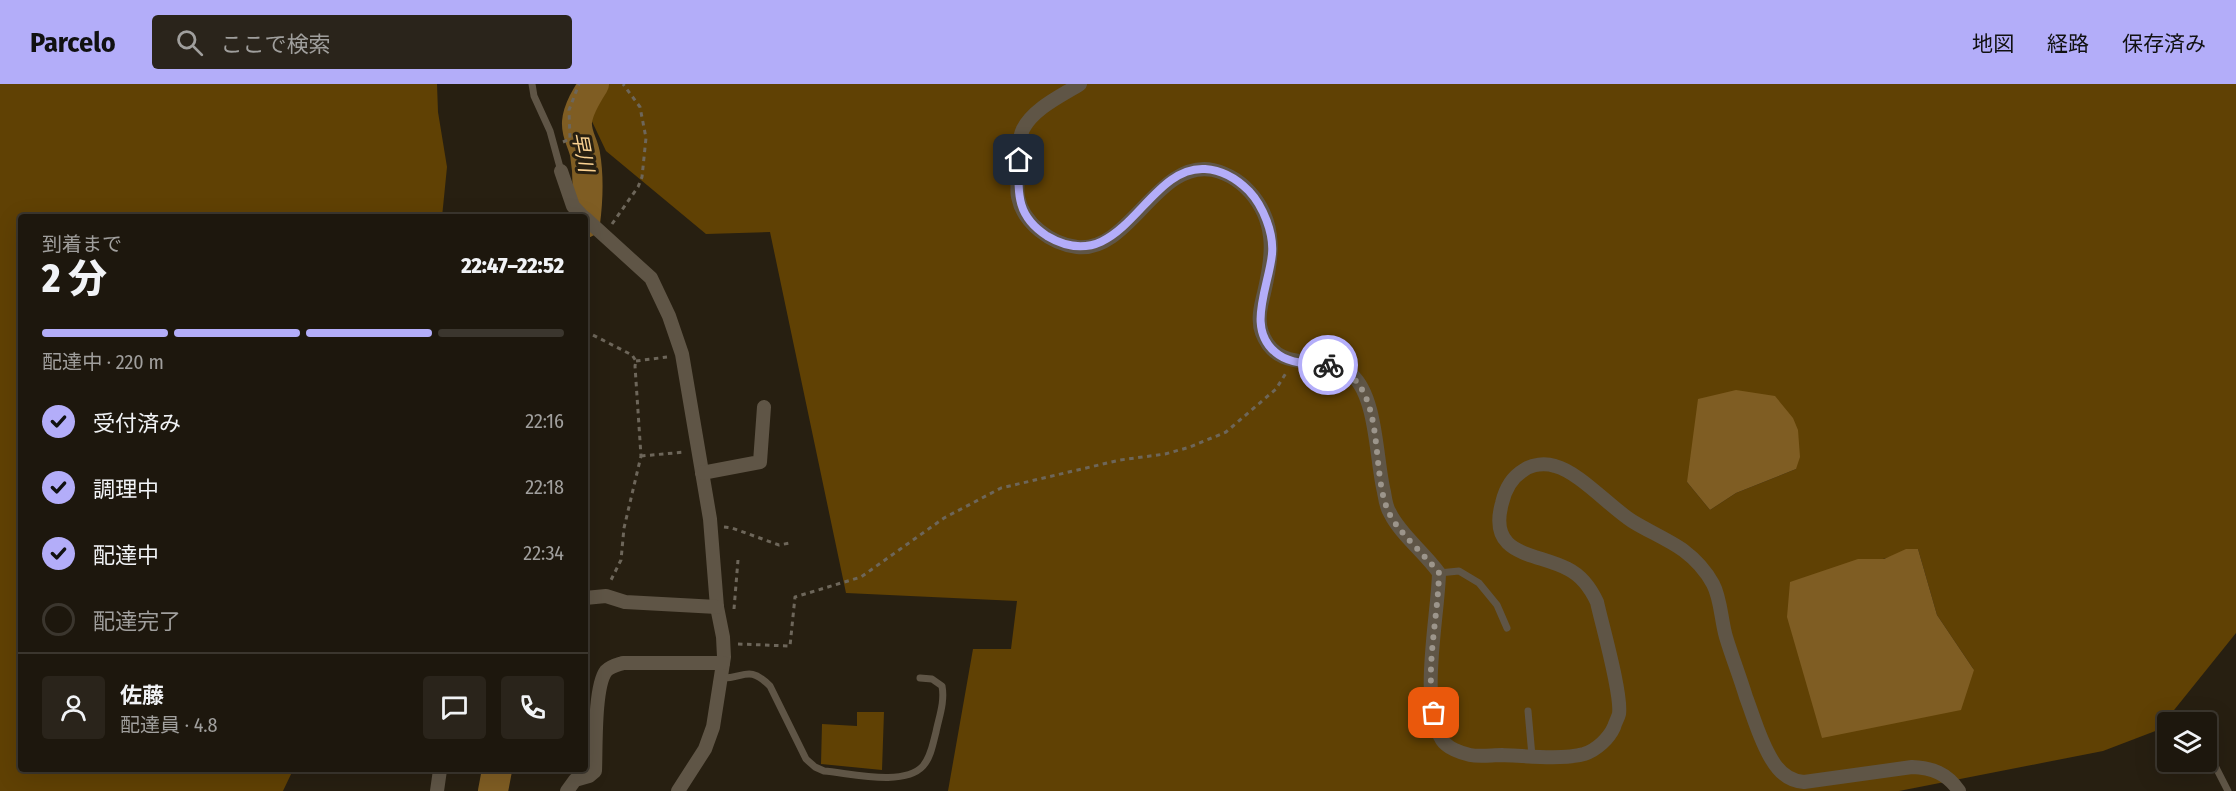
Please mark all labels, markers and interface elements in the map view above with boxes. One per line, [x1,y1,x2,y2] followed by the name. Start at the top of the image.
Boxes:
[152,15,572,69] search box
[30,26,116,59] text: Parcelo
[173,26,206,59] icon: search
[221,31,331,58] text: ここで検索
[1972,31,2014,57] text: 地図
[2047,31,2089,57] text: 経路
[2122,31,2206,57] text: 保存済み
[567,130,599,176] water label: 早川
[993,134,1044,185] pin
[1002,143,1035,176] icon: home
[42,232,122,256] text: 到着まで
[461,252,564,279] text: 22:47–22:52
[42,256,107,302] text: 2 分
[1298,335,1358,395] courier
[1312,349,1345,382] icon: bike
[42,350,164,374] text: 配達中 · 220 m
[42,405,75,438] icon: check
[525,409,564,433] text: 22:16
[93,410,181,437] text: 受付済み
[42,471,75,504] icon: check
[525,475,564,499] text: 22:18
[93,476,159,503] text: 調理中
[42,537,75,570] icon: check
[523,541,564,565] text: 22:34
[93,542,159,569] text: 配達中
[93,608,181,635] text: 配達完了
[42,676,105,739] button: person
[423,676,486,739] button: chat
[501,676,564,739] button: phone
[120,682,164,709] text: 佐藤
[1408,687,1459,738] pin
[1417,696,1450,729] icon: bag
[2157,712,2217,772] map controls
[2157,712,2217,772] button: layers
[120,713,218,737] text: 配達員 · 4.8

